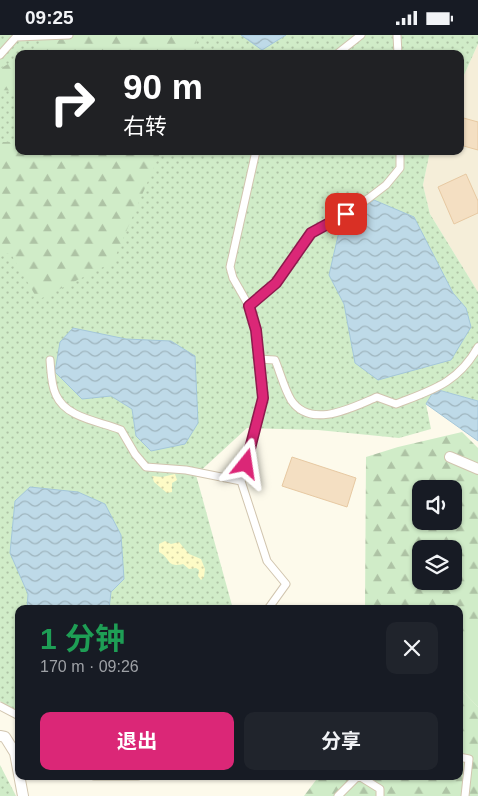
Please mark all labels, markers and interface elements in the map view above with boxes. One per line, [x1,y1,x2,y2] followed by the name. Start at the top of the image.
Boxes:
[25,7,74,28] text: 09:25
[123,67,203,106] text: 90 m
[40,70,105,135] icon: right
[123,114,167,139] text: 右转
[325,193,367,235] pin
[332,200,360,228] icon: arrive
[219,437,271,489] position arrow
[412,480,462,590] map controls
[412,480,462,530] button: sound
[412,540,462,590] button: layers
[40,622,125,655] text: 1 分钟
[386,622,438,674] button: close
[40,658,139,675] text: 170 m · 09:26
[40,712,234,770] button: 退出
[244,712,438,770] button: 分享

